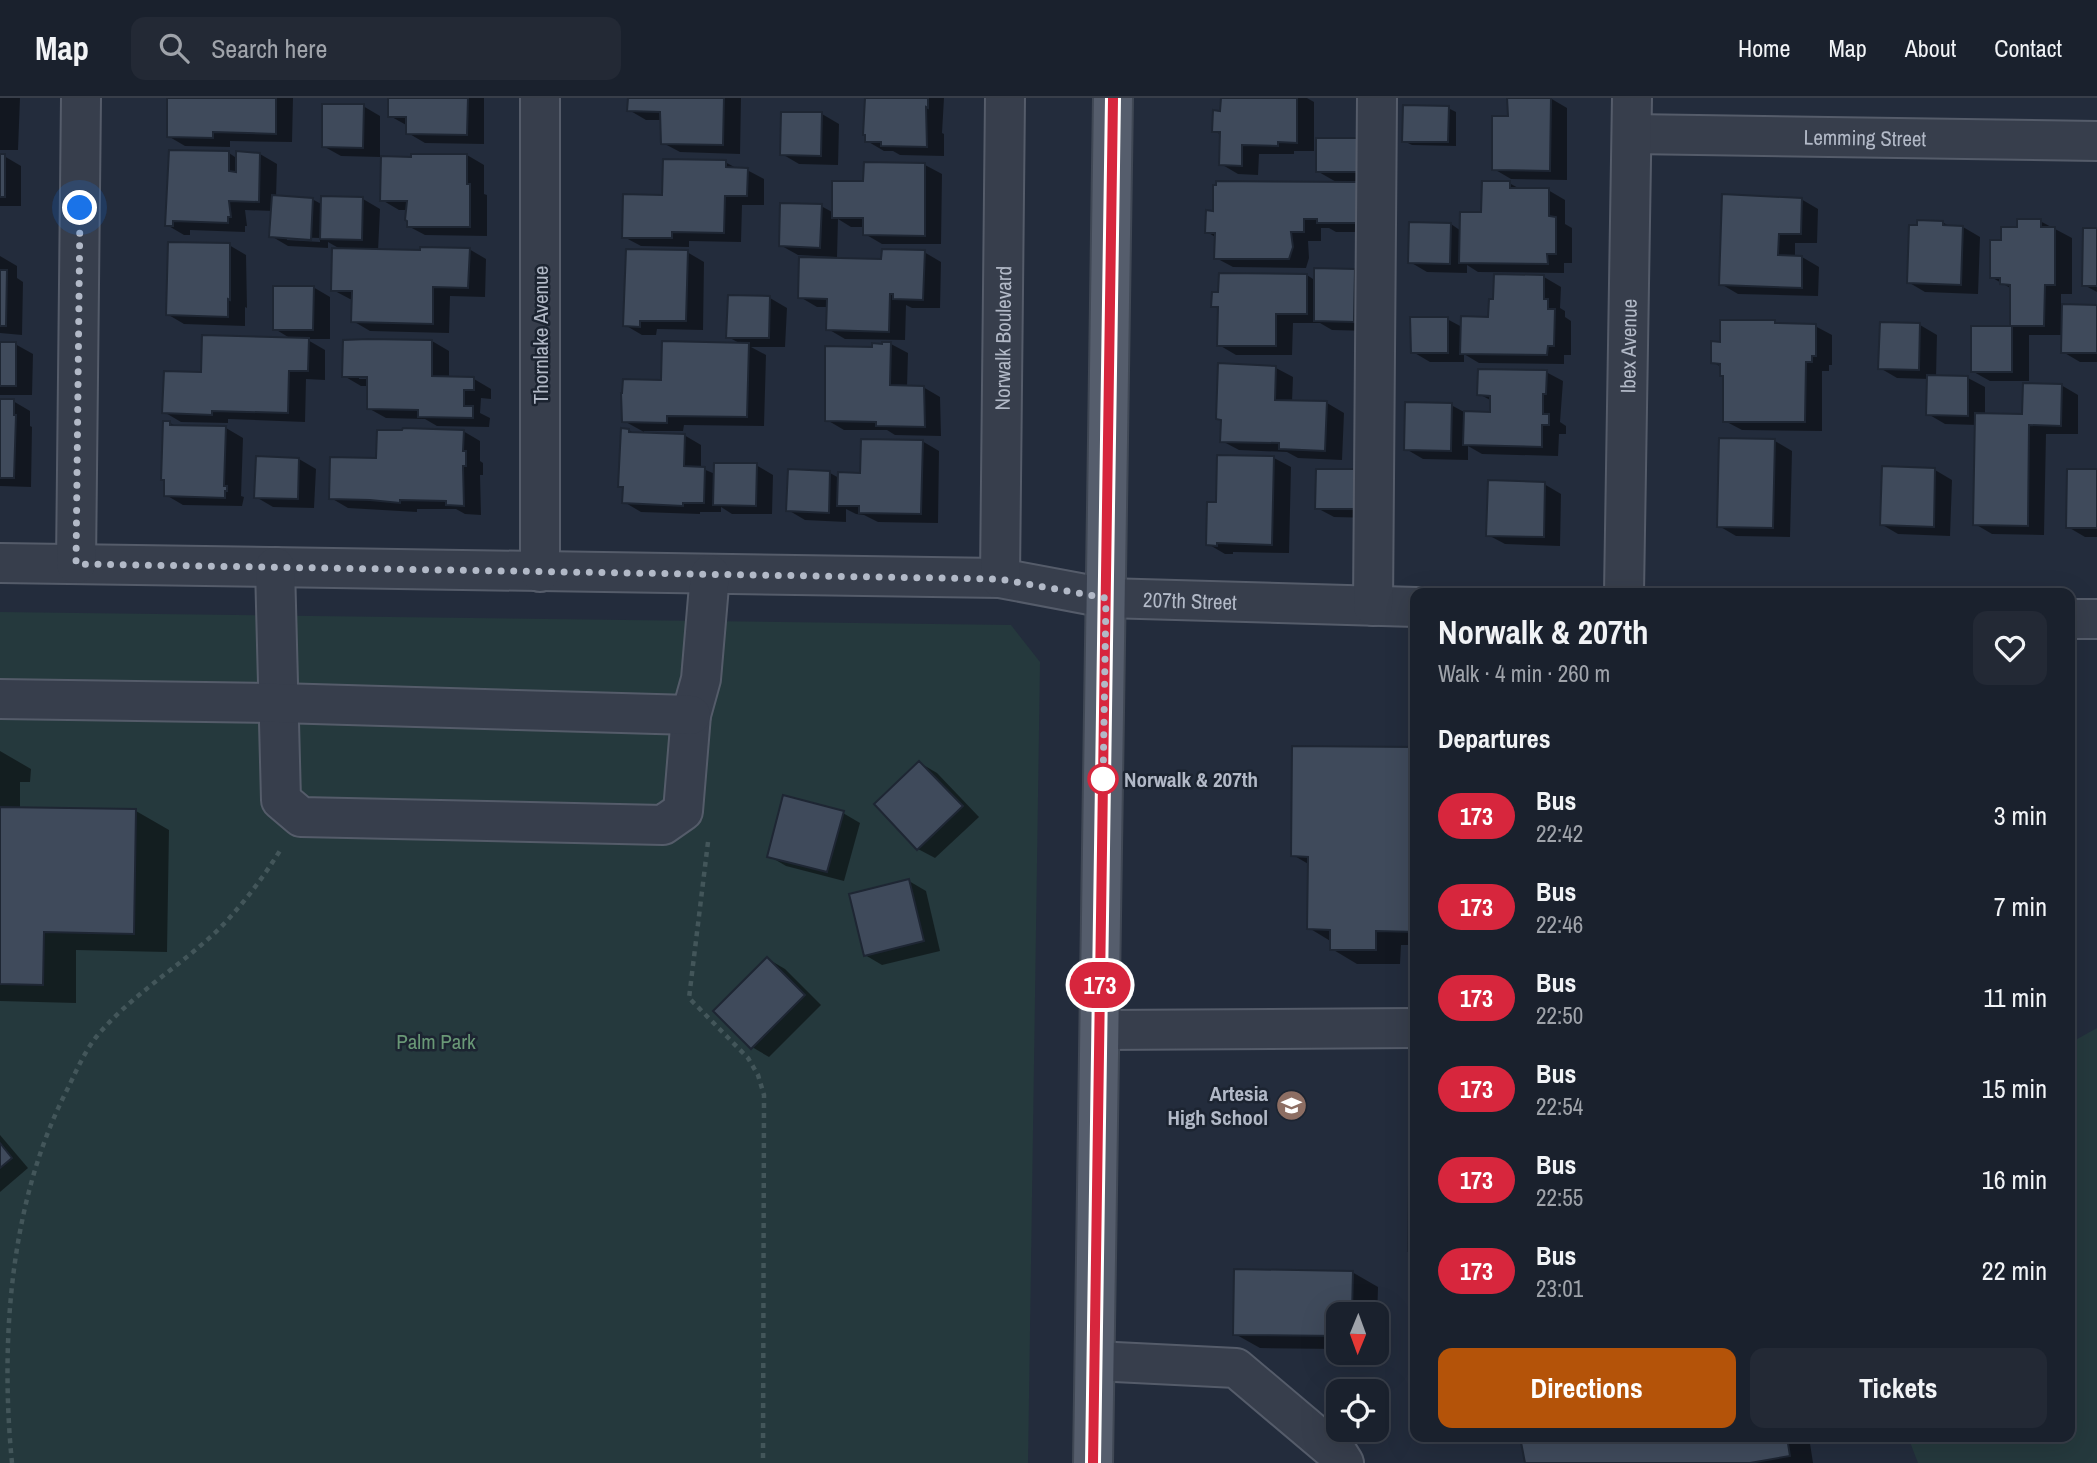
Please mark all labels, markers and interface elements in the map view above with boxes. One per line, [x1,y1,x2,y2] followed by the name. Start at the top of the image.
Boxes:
[131,17,621,80] search box
[35,26,89,70] text: Map
[155,29,193,67] icon: search
[211,31,327,66] text: Search here
[1738,32,1790,64] text: Home
[1828,32,1867,64] text: Map
[1905,32,1956,64] text: About
[1994,32,2062,64] text: Contact
[1803,122,1927,153] street label: Lemming Street
[62,190,97,225] your location
[526,266,555,404] street label: Thornlake Avenue
[987,266,1018,410] street label: Norwalk Boulevard
[1613,299,1643,394] street label: Ibex Avenue
[1143,585,1238,616] street label: 207th Street
[1438,610,1649,654] text: Norwalk & 207th
[1973,611,2047,685] button: heart
[1438,658,1610,689] text: Walk · 4 min · 260 m
[1438,721,1551,756] text: Departures
[1088,764,1118,794] marker: Norwalk & 207th
[1124,765,1258,794] place label: Norwalk & 207th
[1536,783,1576,818] text: Bus
[1994,798,2047,833] text: 3 min
[1460,800,1493,832] text: 173
[1536,818,1583,849] text: 22:42
[1536,874,1576,909] text: Bus
[1994,889,2047,924] text: 7 min
[1460,891,1493,923] text: 173
[1536,909,1583,940] text: 22:46
[1060,962,1140,1008] line badge: 173
[1536,965,1576,1000] text: Bus
[1084,969,1116,1001] text: 173
[1983,980,2047,1015] text: 11 min
[1460,982,1493,1014] text: 173
[1536,1000,1583,1031] text: 22:50
[396,1027,476,1056] park label: Palm Park
[1536,1056,1576,1091] text: Bus
[1982,1071,2047,1106] text: 15 min
[1460,1073,1493,1105] text: 173
[1168,1079,1268,1132] place label: Artesia High School
[1274,1088,1308,1122] school or university icon: Artesia High School
[1536,1091,1583,1122] text: 22:54
[1536,1147,1576,1182] text: Bus
[1982,1162,2047,1197] text: 16 min
[1460,1164,1493,1196] text: 173
[1536,1182,1583,1213] text: 22:55
[1536,1238,1576,1273] text: Bus
[1982,1253,2047,1288] text: 22 min
[1460,1255,1493,1287] text: 173
[1536,1273,1583,1304] text: 23:01
[1326,1302,1390,1365] north arrow
[1326,1302,1389,1442] map controls
[1438,1348,1736,1428] button: Directions
[1750,1348,2047,1428] button: Tickets
[1326,1379,1389,1442] button: locate

